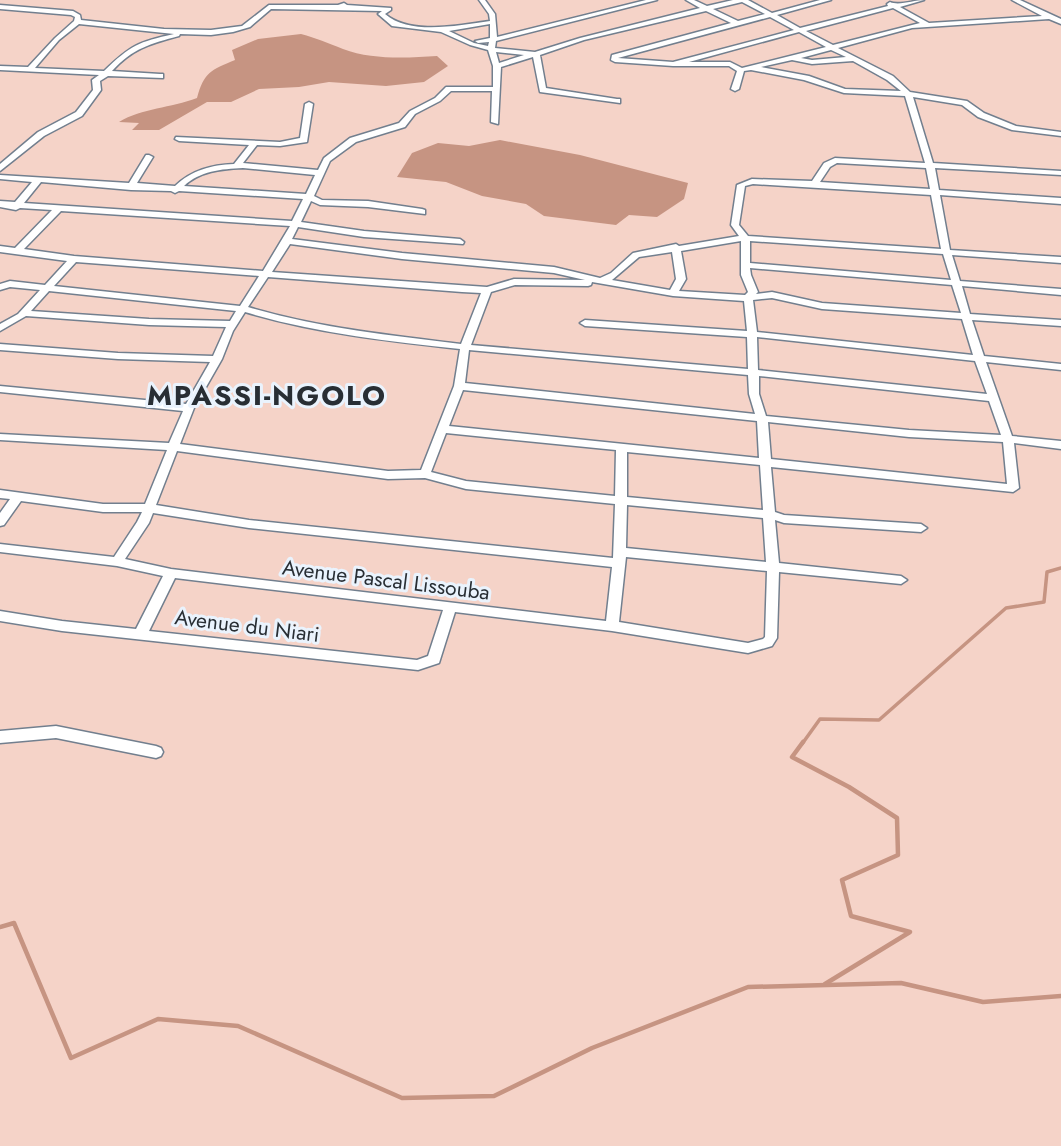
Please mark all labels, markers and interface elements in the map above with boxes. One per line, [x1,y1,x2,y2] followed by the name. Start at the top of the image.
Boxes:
[147,375,387,416] district label: MPASSI-NGOLO
[281,552,491,608] street label: Avenue Pascal Lissouba
[173,602,321,650] street label: Avenue du Niari

